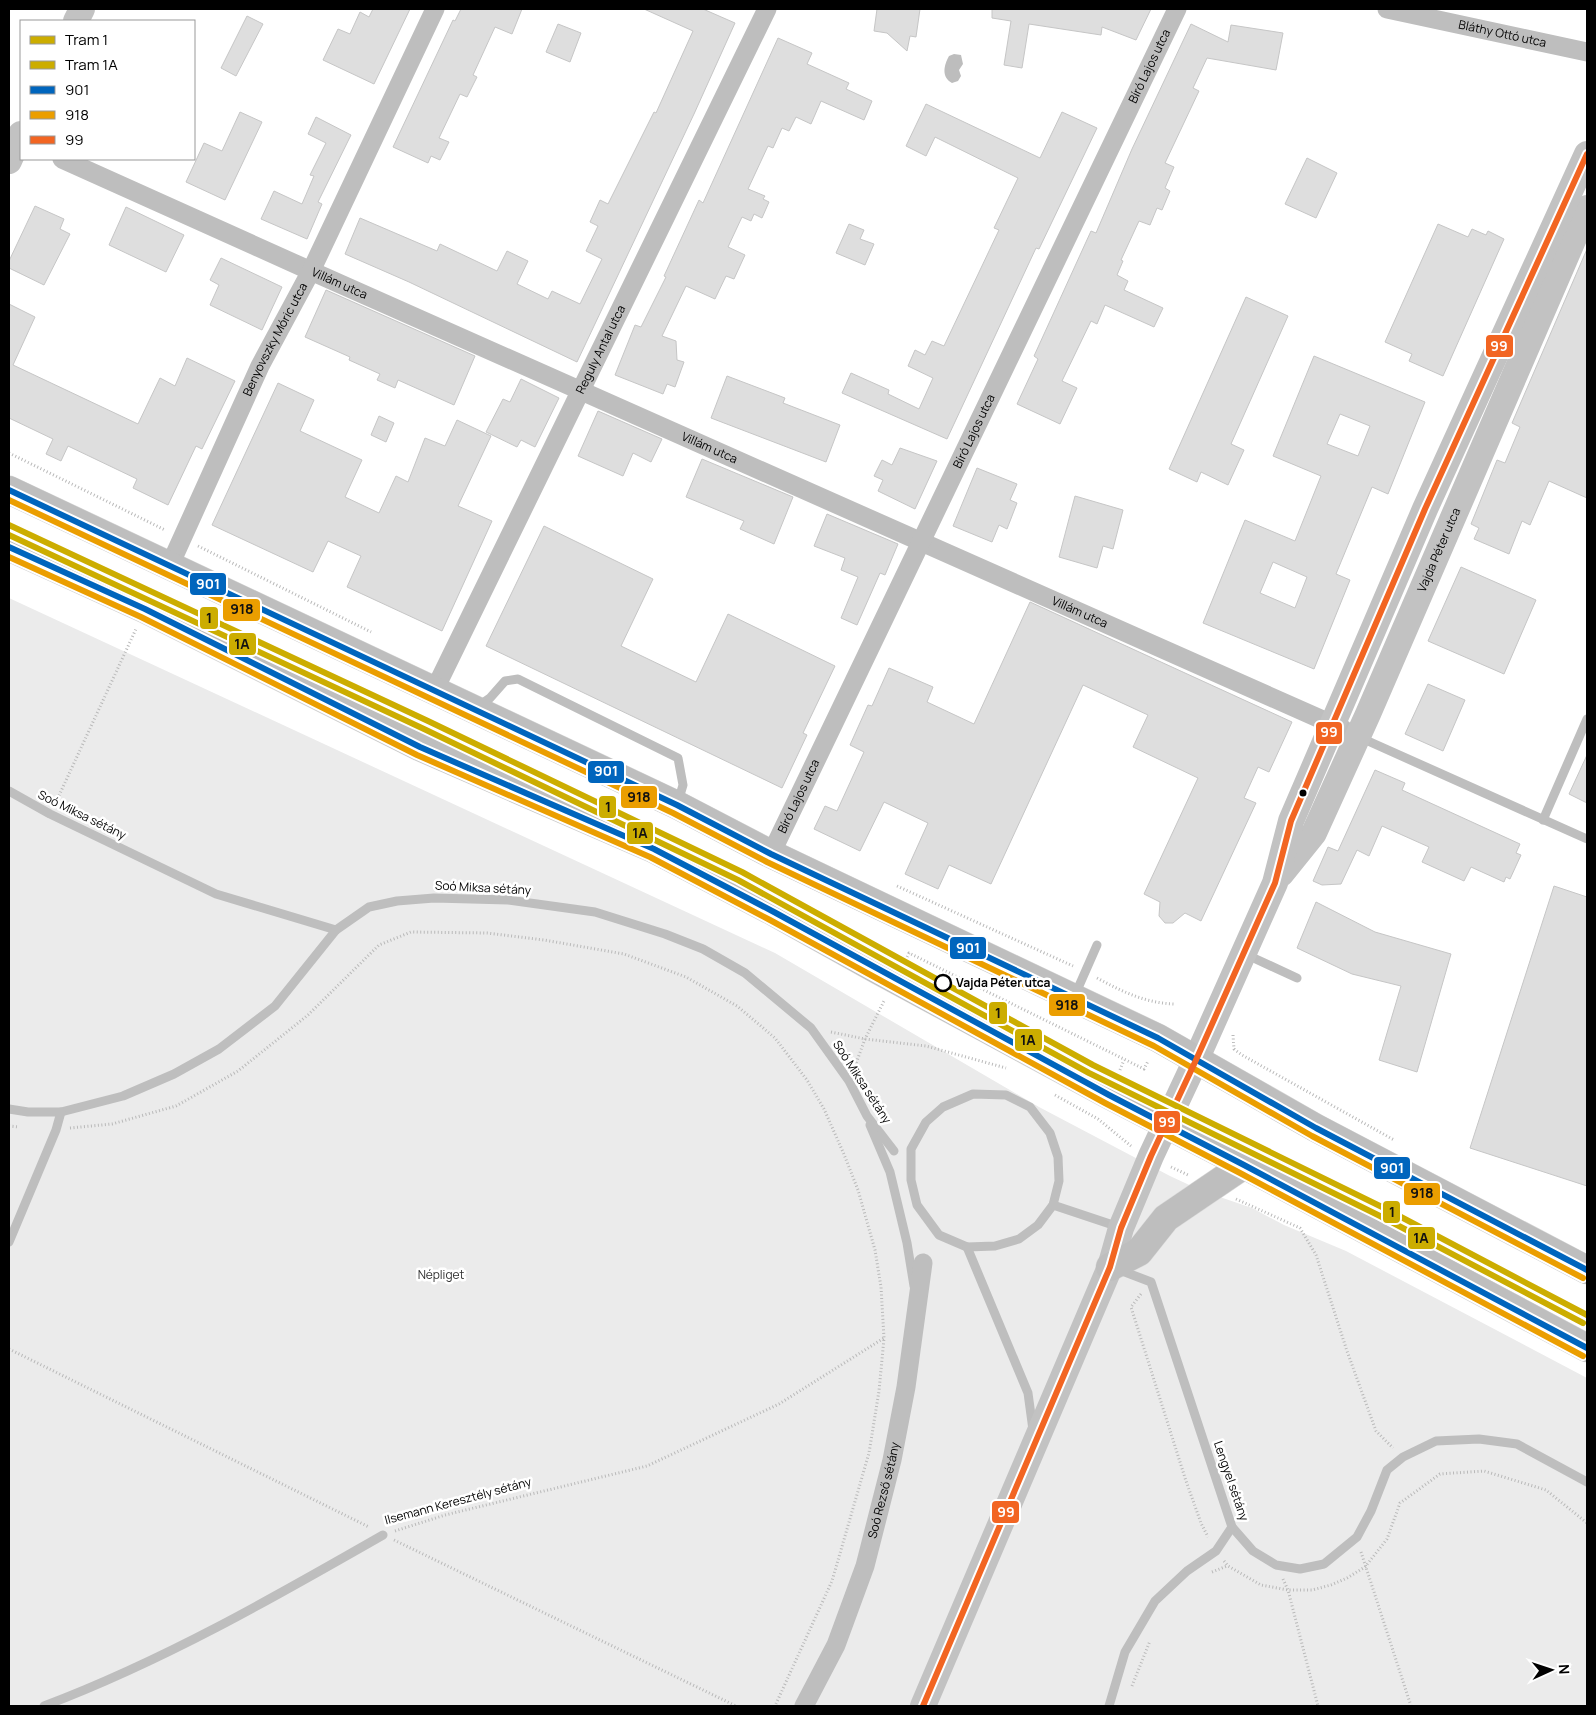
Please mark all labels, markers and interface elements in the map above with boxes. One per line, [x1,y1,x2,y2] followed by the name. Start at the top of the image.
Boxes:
[1457,16,1548,51] street label: Bláthy Ottó utca
[20,20,195,160] legend
[1124,26,1174,106] street label: Bíró Lajos utca
[65,29,108,50] text: Tram 1
[65,54,118,75] text: Tram 1A
[65,79,89,100] text: 901
[65,104,89,125] text: 918
[65,129,84,150] text: 99
[309,263,370,303] street label: Villám utca
[239,279,311,399] street label: Benyovszky Móric utca
[571,302,629,397] street label: Reguly Antal utca
[1485,334,1514,358] line badge: 99
[1490,336,1508,355] text: 99
[949,391,999,471] street label: Bíró Lajos utca
[679,428,740,467] street label: Villám utca
[1413,505,1464,595] street label: Vajda Péter utca
[189,572,227,596] line badge: 901
[196,574,220,593] text: 901
[1049,592,1111,632] street label: Villám utca
[222,598,261,622] line badge: 918
[230,599,254,618] text: 918
[199,606,219,630] line badge: 1
[206,608,212,627] text: 1
[228,632,257,656] line badge: 1A
[234,634,250,653] text: 1A
[1315,721,1343,745] line badge: 99
[1320,722,1338,741] text: 99
[773,756,823,836] street label: Bíró Lajos utca
[587,760,625,784] line badge: 901
[594,761,618,780] text: 901
[620,785,658,809] line badge: 918
[35,786,130,844] street label: Soó Miksa sétány
[627,787,651,806] text: 918
[1298,788,1308,798] unlabelled marker
[598,795,617,819] line badge: 1
[605,797,611,816] text: 1
[626,821,654,845] line badge: 1A
[632,823,648,842] text: 1A
[435,876,532,899] street label: Soó Miksa sétány
[949,936,987,960] line badge: 901
[956,938,980,957] text: 901
[934,974,952,992] marker: Vajda Péter utca
[956,974,1051,991] place label: Vajda Péter utca
[1048,993,1086,1017] line badge: 918
[1055,995,1079,1014] text: 918
[988,1001,1008,1025] line badge: 1
[995,1003,1001,1022] text: 1
[1014,1028,1043,1052] line badge: 1A
[1020,1030,1036,1049] text: 1A
[829,1037,896,1127] street label: Soó Miksa sétány
[1153,1110,1181,1134] line badge: 99
[1158,1112,1176,1131] text: 99
[1373,1156,1411,1180] line badge: 901
[1380,1158,1404,1177] text: 901
[1403,1182,1441,1206] line badge: 918
[1410,1183,1434,1202] text: 918
[1382,1200,1401,1224] line badge: 1
[1389,1202,1395,1221] text: 1
[1407,1226,1436,1250] line badge: 1A
[1413,1228,1429,1247] text: 1A
[418,1266,465,1283] park label: Népliget
[1210,1439,1253,1524] street label: Lengyel sétány
[863,1440,903,1540] street label: Soó Rezső sétány
[383,1473,534,1528] street label: Ilsemann Keresztély sétány
[991,1500,1020,1524] line badge: 99
[997,1502,1015,1521] text: 99
[1526,1645,1576,1695] north arrow
[1555,1664,1574,1675] text: N

